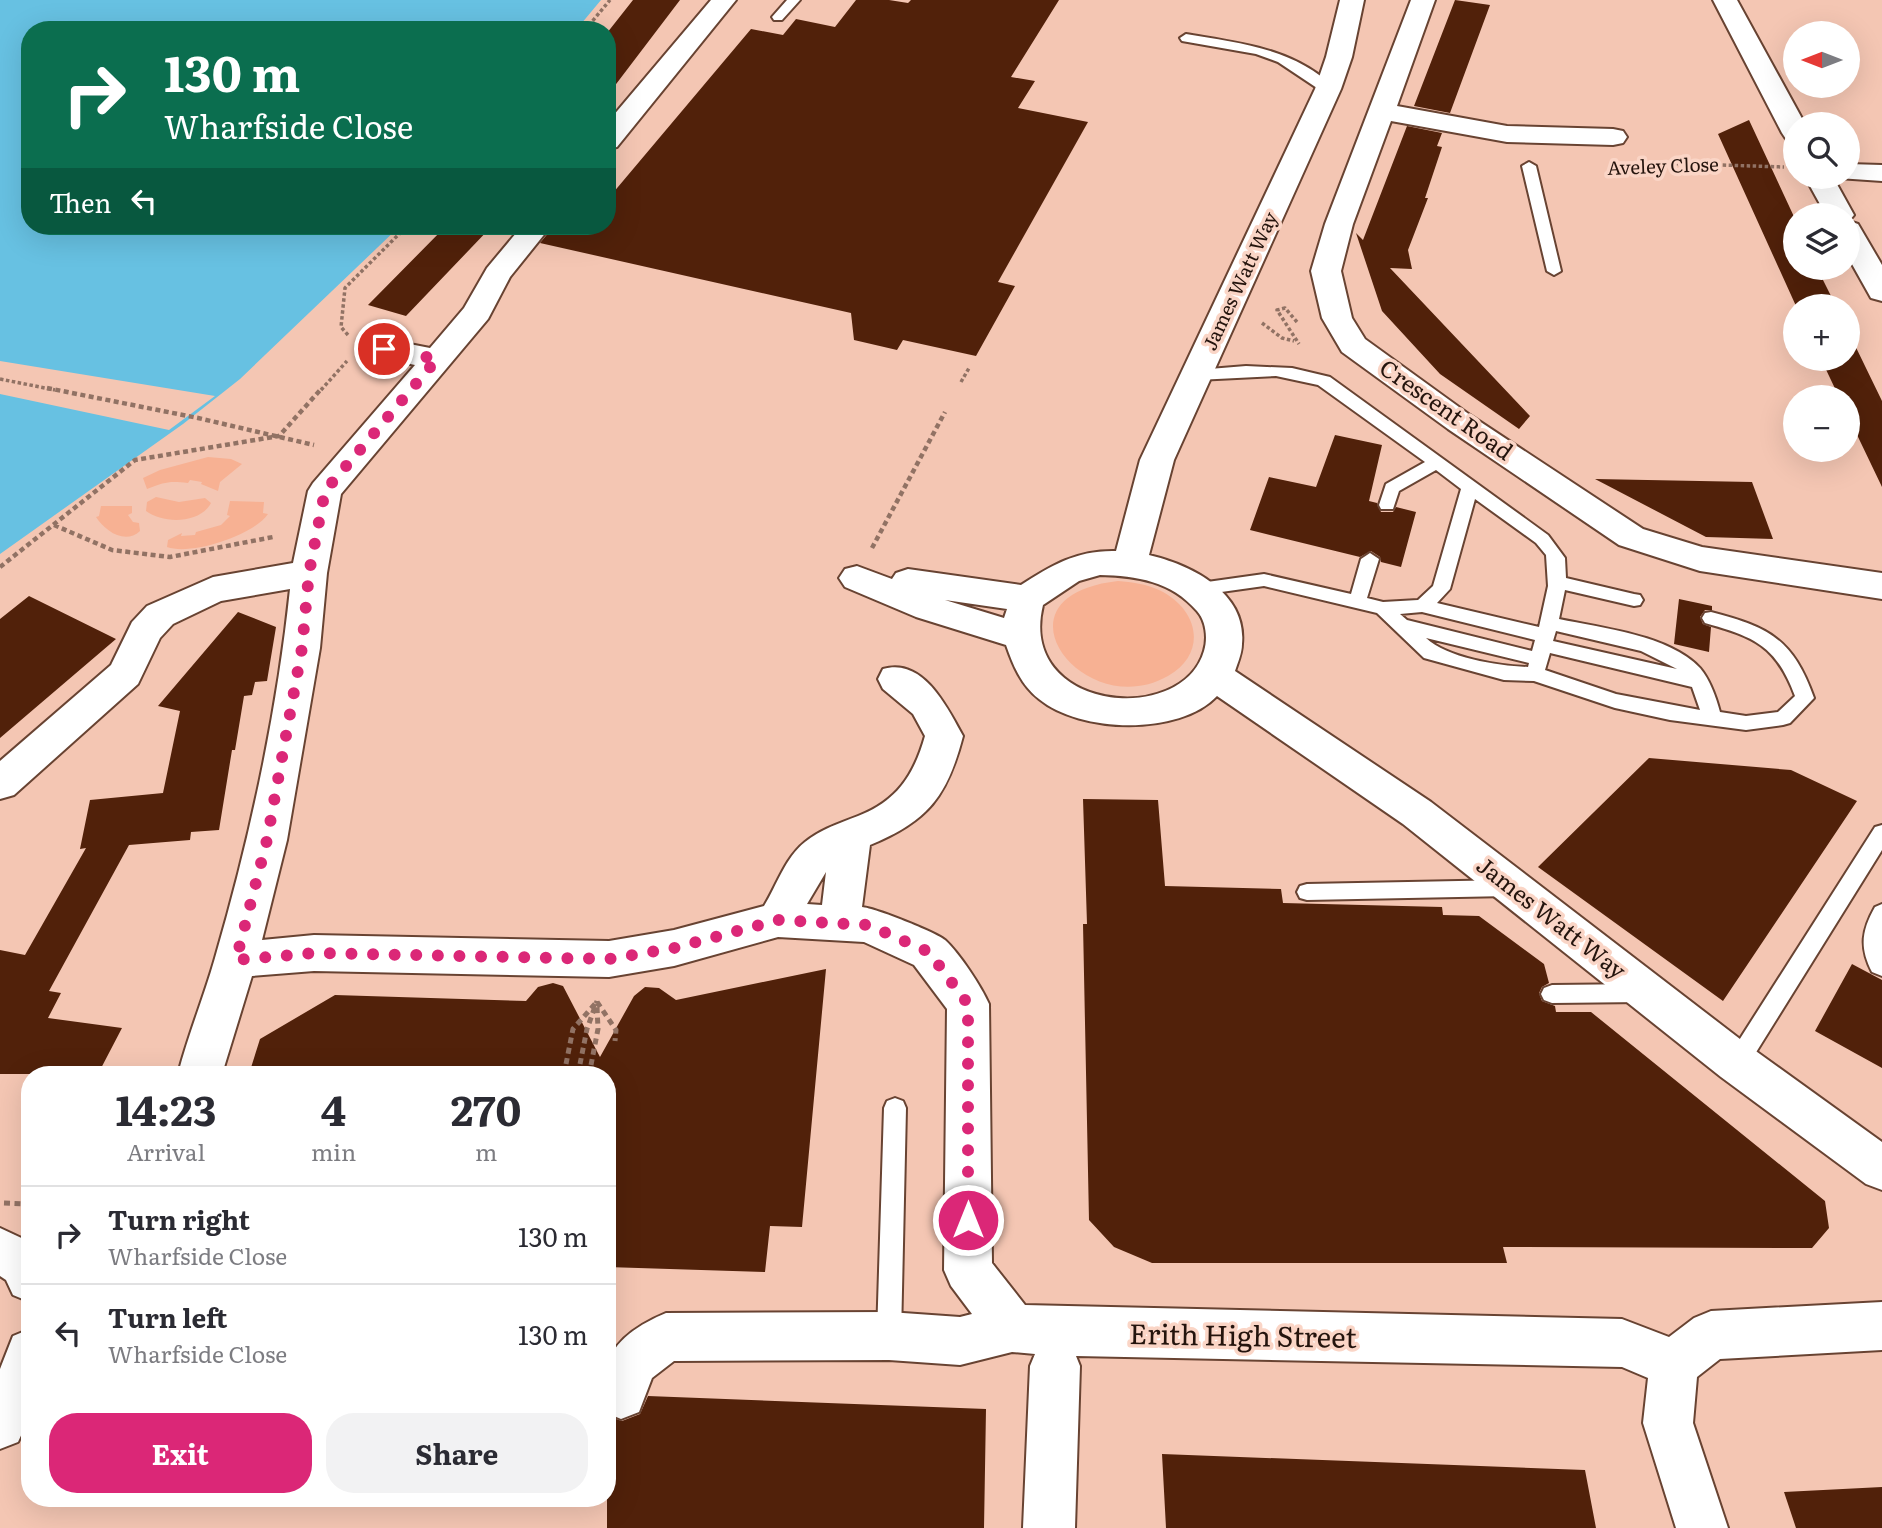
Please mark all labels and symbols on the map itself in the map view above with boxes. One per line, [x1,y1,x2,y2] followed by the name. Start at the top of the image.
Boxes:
[1783,21,1860,98] north arrow
[1607,149,1719,181] street label: Aveley Close
[1195,207,1284,354] street label: James Watt Way
[354,319,414,379] pin
[1373,350,1521,467] street label: Crescent Road
[1470,847,1635,986] street label: James Watt Way
[931,1183,1005,1257] position arrow
[1129,1311,1358,1357] street label: Erith High Street

